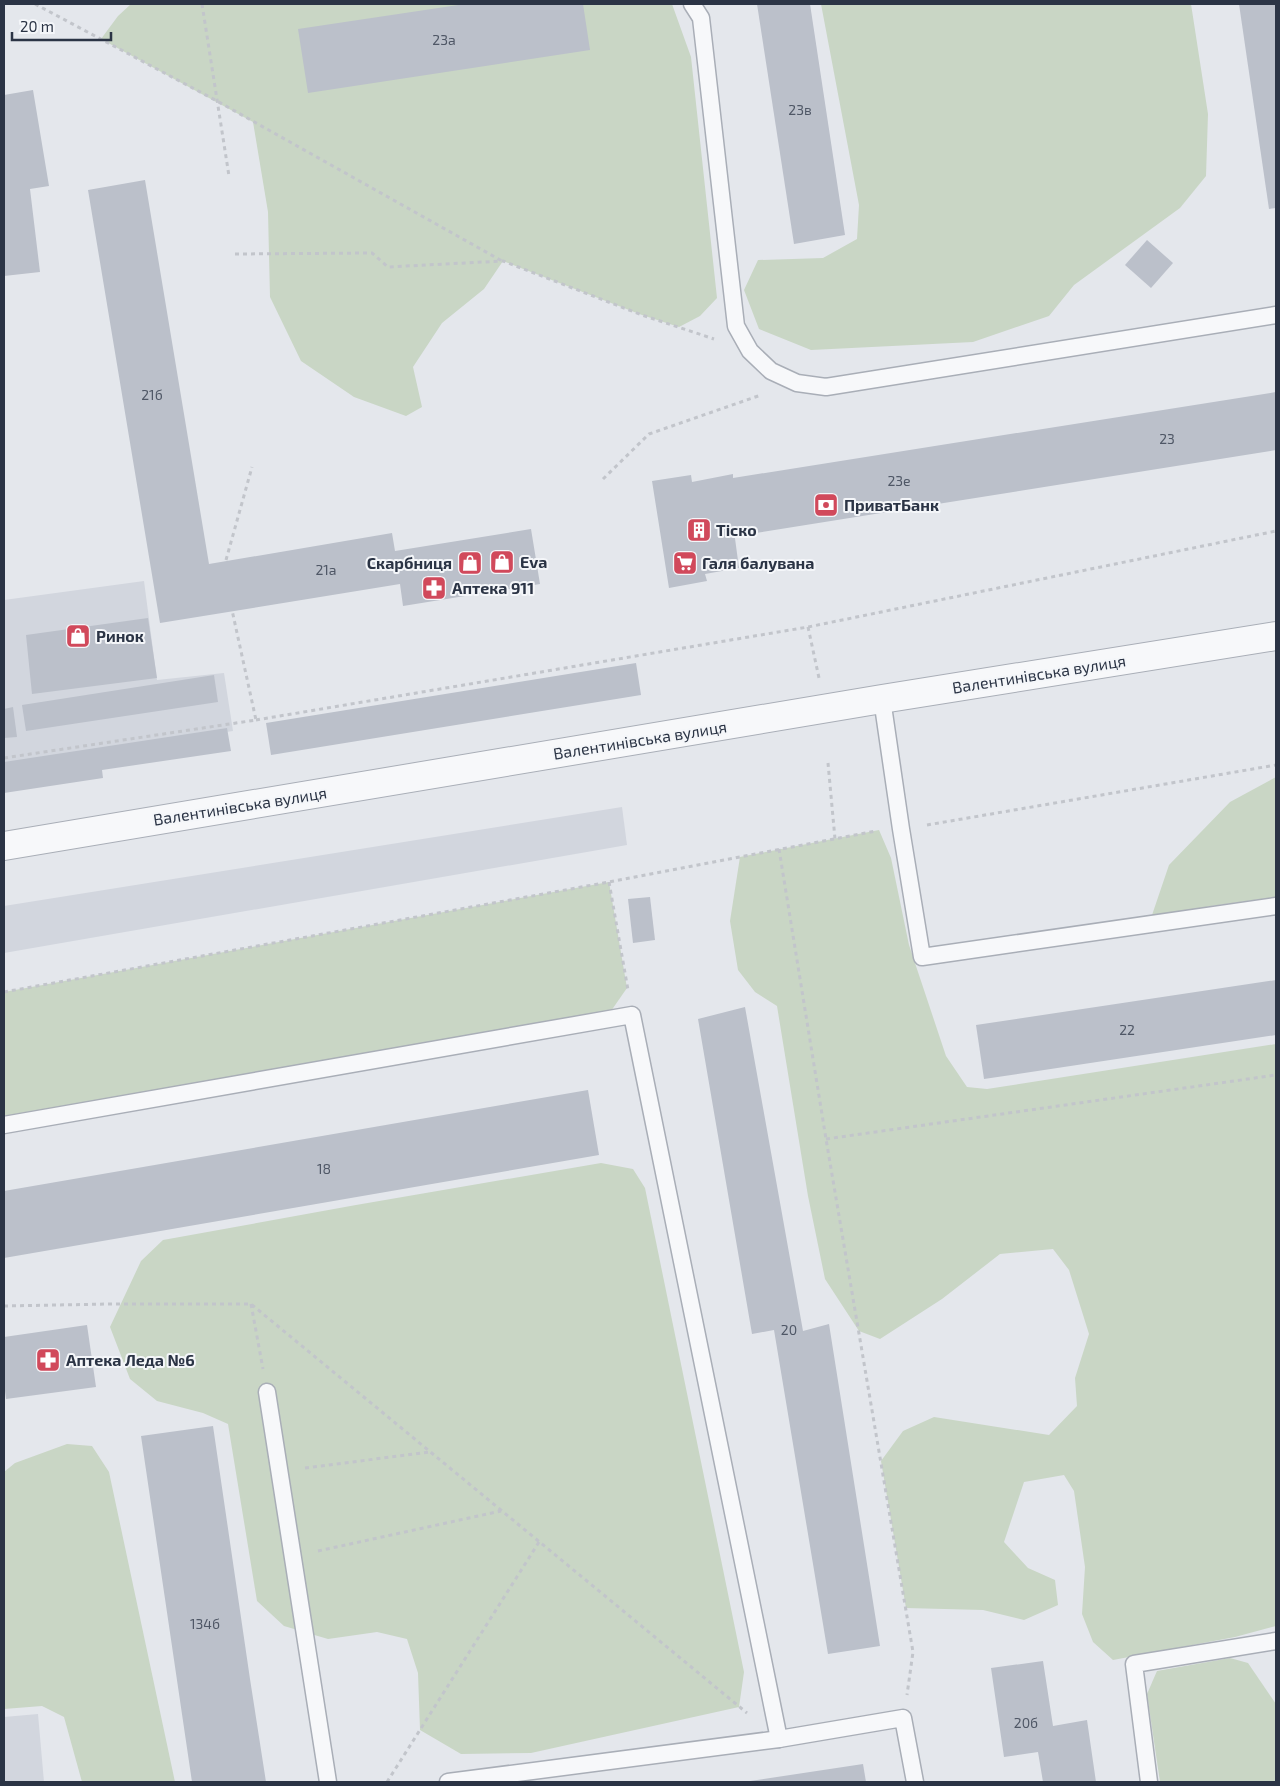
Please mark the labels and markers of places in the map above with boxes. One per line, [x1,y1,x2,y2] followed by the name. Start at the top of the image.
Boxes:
[813,492,839,518] bank icon: ПриватБанк
[844,495,939,514] place label: ПриватБанк
[686,517,712,543] building icon: Тіско
[716,520,757,539] place label: Тіско
[489,549,515,575] shop icon: Eva
[457,550,483,576] shop icon: Скарбниця
[672,550,698,576] supermarket icon: Галя балувана
[520,552,547,571] place label: Eva
[367,553,452,572] place label: Скарбниця
[702,553,814,572] place label: Галя балувана
[421,575,447,601] pharmacy icon: Аптека 911
[452,578,534,597] place label: Аптека 911
[65,623,91,649] shop icon: Ринок
[96,626,144,645] place label: Ринок
[35,1347,61,1373] pharmacy icon: Аптека Леда №6
[66,1350,195,1369] place label: Аптека Леда №6

